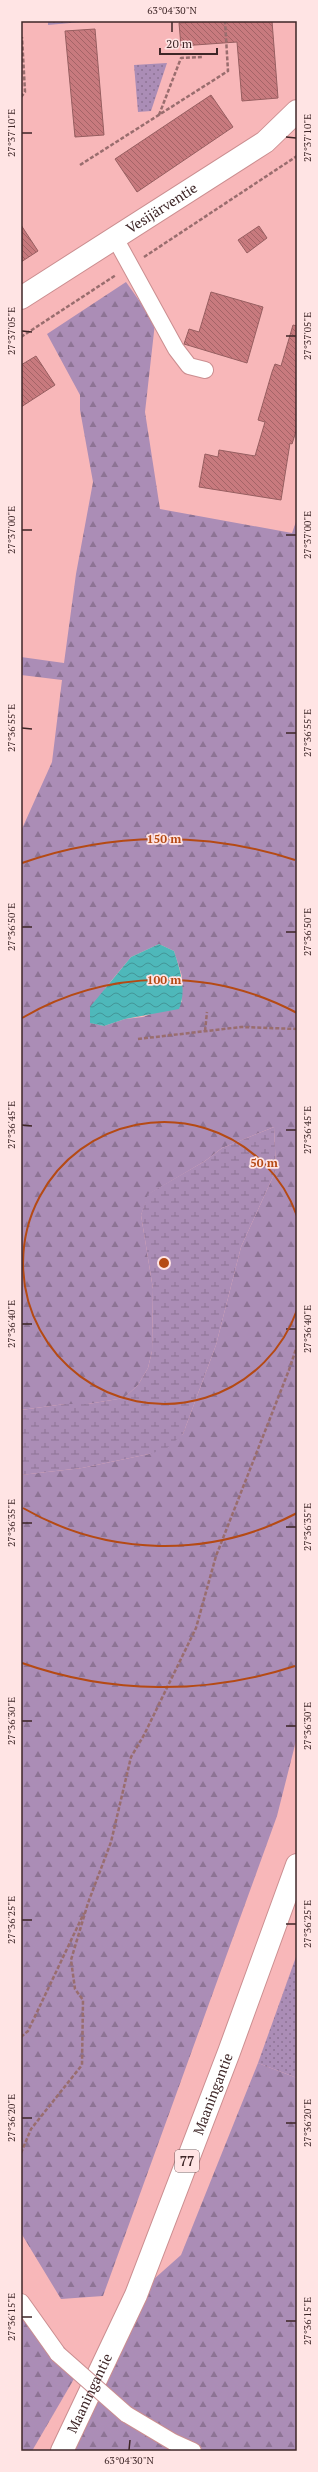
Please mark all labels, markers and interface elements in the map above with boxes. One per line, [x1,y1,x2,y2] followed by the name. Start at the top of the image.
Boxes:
[147,4,197,17] text: 63°04'30"N
[160,30,217,56] scale bar
[166,36,193,51] text: 20 m
[5,109,18,157] text: 27°37'10"E
[301,114,314,162] text: 27°37'10"E
[122,178,201,237] street label: Vesijärventie
[5,307,18,355] text: 27°37'05"E
[301,312,314,360] text: 27°37'05"E
[5,506,18,554] text: 27°37'00"E
[301,511,314,559] text: 27°37'00"E
[5,704,18,752] text: 27°36'55"E
[301,709,314,757] text: 27°36'55"E
[147,831,181,846] text: 150 m
[5,903,18,951] text: 27°36'50"E
[301,908,314,956] text: 27°36'50"E
[147,972,181,987] text: 100 m
[5,1101,18,1149] text: 27°36'45"E
[301,1106,314,1154] text: 27°36'45"E
[250,1155,278,1170] text: 50 m
[157,1256,171,1270] centre of rings
[5,1300,18,1348] text: 27°36'40"E
[301,1305,314,1353] text: 27°36'40"E
[5,1499,18,1547] text: 27°36'35"E
[301,1503,314,1551] text: 27°36'35"E
[5,1697,18,1745] text: 27°36'30"E
[301,1702,314,1750] text: 27°36'30"E
[5,1896,18,1944] text: 27°36'25"E
[301,1900,314,1948] text: 27°36'25"E
[188,2050,237,2137] street label: Maaningantie
[5,2094,18,2142] text: 27°36'20"E
[301,2099,314,2147] text: 27°36'20"E
[175,2150,199,2172] road number: 77
[5,2293,18,2341] text: 27°36'15"E
[301,2297,314,2345] text: 27°36'15"E
[62,2350,116,2436] street label: Maaningantie
[104,2454,154,2467] text: 63°04'30"N

